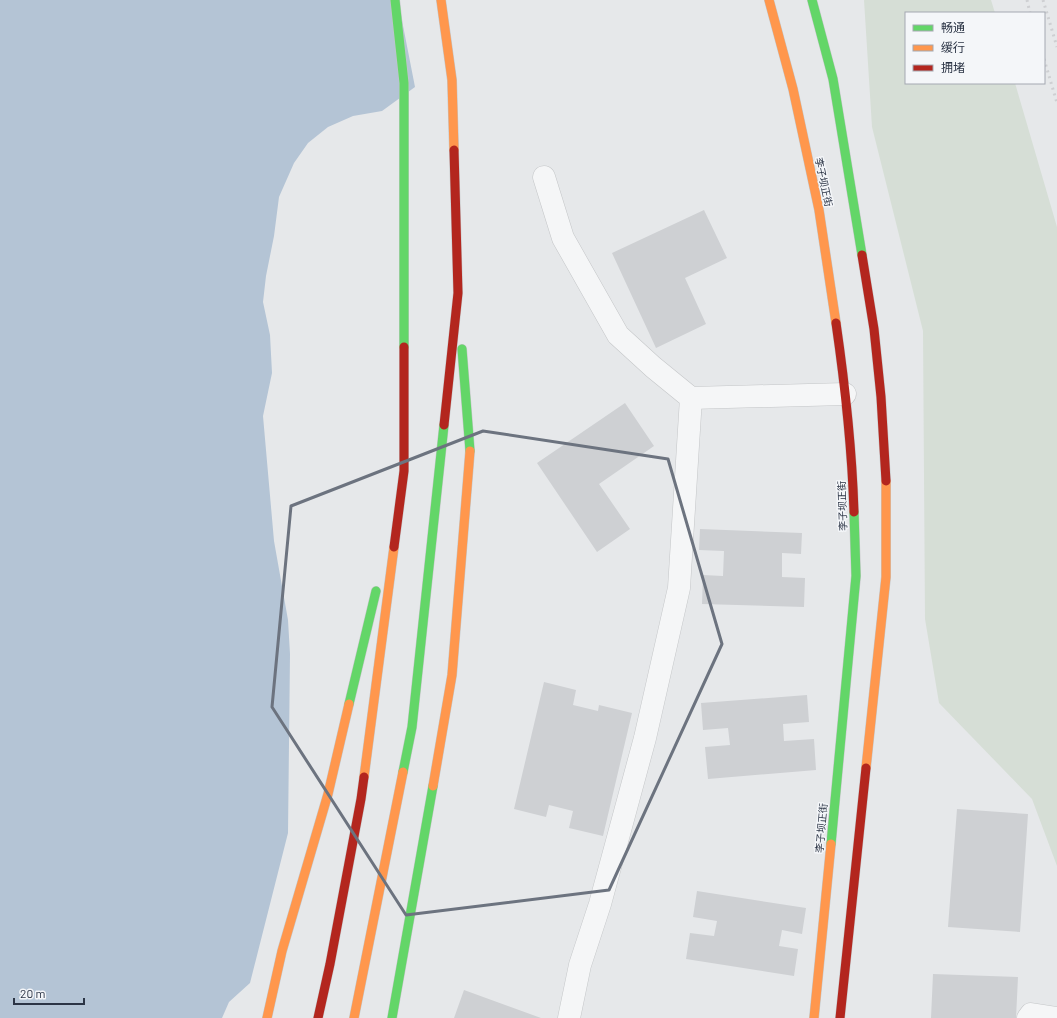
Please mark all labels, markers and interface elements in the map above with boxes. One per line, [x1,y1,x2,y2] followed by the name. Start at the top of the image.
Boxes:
[905,12,1045,84] legend
[941,20,965,34] text: 畅通
[941,40,965,54] text: 缓行
[941,60,965,74] text: 拥堵
[813,156,835,208] street label: 李子坝正街
[835,481,849,531] street label: 李子坝正街
[813,803,829,853] street label: 李子坝正街
[14,980,84,1006] scale bar
[20,986,46,1000] text: 20 m

